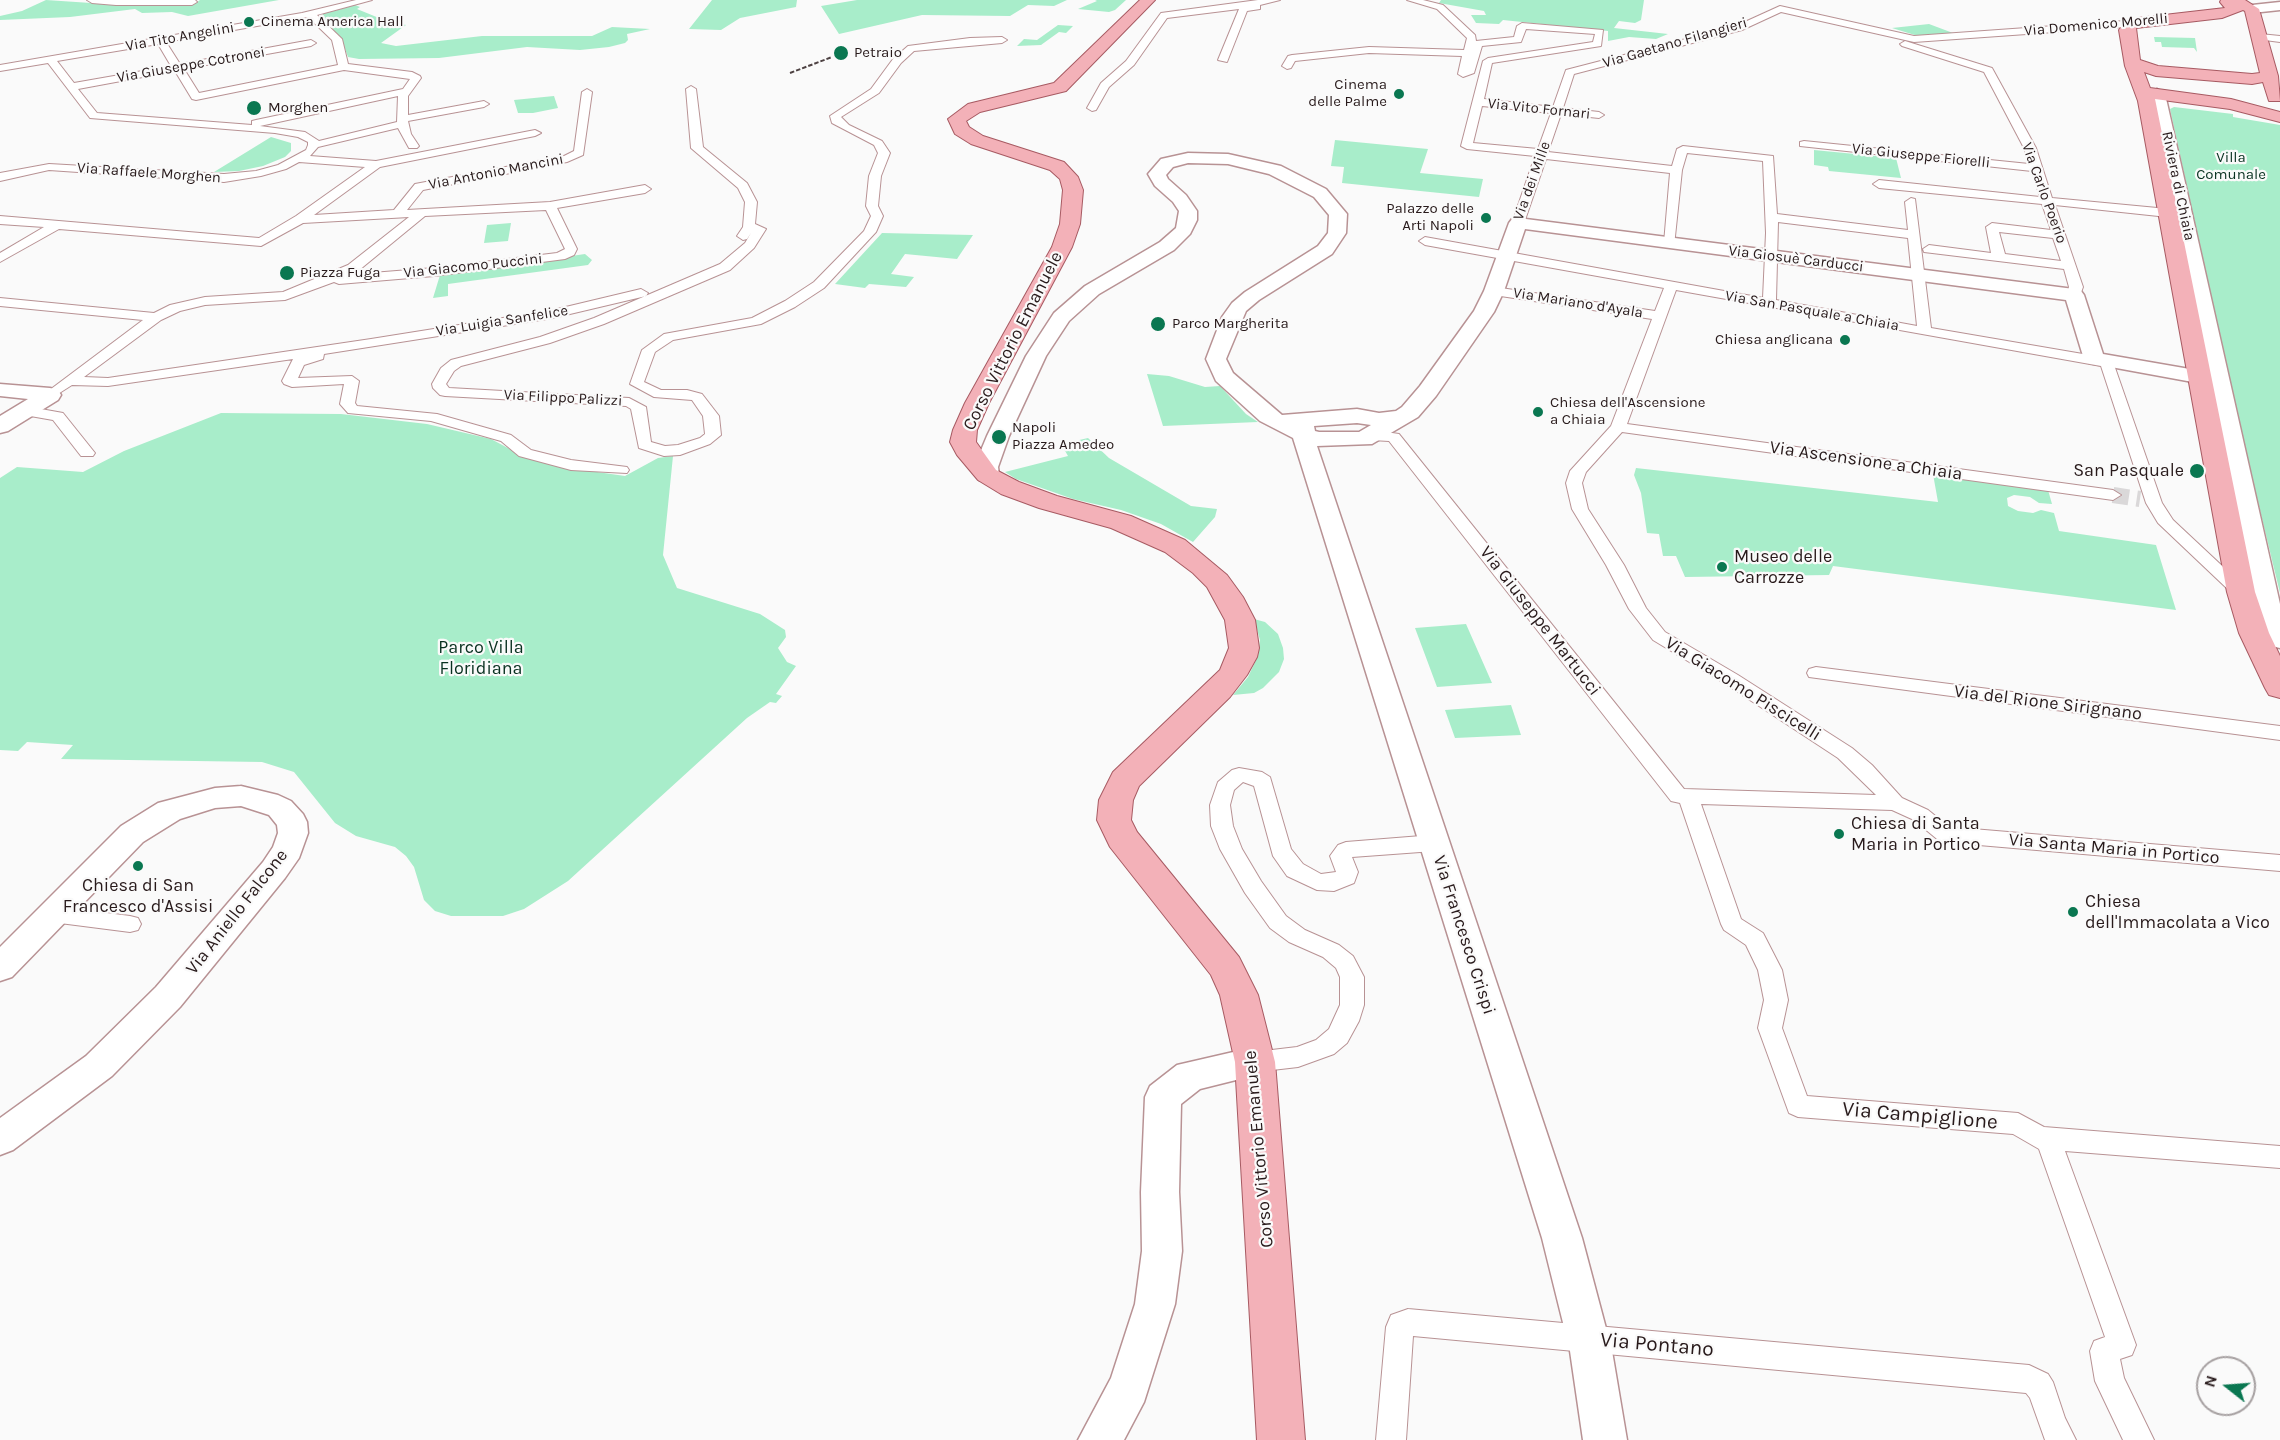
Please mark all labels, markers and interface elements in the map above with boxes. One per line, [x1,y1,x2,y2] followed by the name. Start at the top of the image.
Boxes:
[2023,10,2169,40] street label: Via Domenico Morelli
[261,13,404,31] place label: Cinema America Hall
[1601,14,1749,72] street label: Via Gaetano Filangieri
[242,15,256,29] marker: Cinema America Hall
[124,19,236,55] street label: Via Tito Angelini
[115,43,267,87] street label: Via Giuseppe Cotronei
[832,44,850,62] marker: Petraio
[854,44,902,62] place label: Petraio
[1308,76,1387,111] place label: Cinema delle Palme
[1392,87,1406,101] marker: Cinema delle Palme
[1487,95,1591,123] street label: Via Vito Fornari
[245,99,263,117] marker: Morghen
[268,99,328,117] place label: Morghen
[2158,130,2198,242] street label: Riviera di Chiaia
[1509,139,1555,223] street label: Via dei Mille
[1851,140,1991,172] street label: Via Giuseppe Fiorelli
[2017,140,2071,246] street label: Via Carlo Poerio
[2196,149,2266,184] park label: Villa Comunale
[427,150,565,194] street label: Via Antonio Mancini
[76,159,222,187] street label: Via Raffaele Morghen
[1386,200,1474,235] place label: Palazzo delle Arti Napoli
[1479,211,1493,225] marker: Palazzo delle Arti Napoli
[1727,242,1865,276] street label: Via Giosuè Carducci
[958,248,1068,434] street label: Corso Vittorio Emanuele
[403,250,543,282] street label: Via Giacomo Puccini
[278,264,296,282] marker: Piazza Fuga
[300,264,380,282] place label: Piazza Fuga
[1512,284,1644,322] street label: Via Mariano d'Ayala
[1724,287,1900,335] street label: Via San Pasquale a Chiaia
[435,302,569,340] street label: Via Luigia Sanfelice
[1149,315,1167,333] marker: Parco Margherita
[1172,315,1289,333] place label: Parco Margherita
[1715,331,1833,349] place label: Chiesa anglicana
[1838,333,1852,347] marker: Chiesa anglicana
[503,386,623,410] street label: Via Filippo Palizzi
[1550,394,1705,429] place label: Chiesa dell'Ascensione a Chiaia
[1531,405,1545,419] marker: Chiesa dell'Ascensione a Chiaia
[1012,419,1114,454] place label: Napoli Piazza Amedeo
[990,428,1008,446] marker: Napoli Piazza Amedeo
[1768,437,1964,485] street label: Via Ascensione a Chiaia
[2073,460,2184,482] place label: San Pasquale
[2188,462,2206,480] marker: San Pasquale
[1475,542,1605,700] street label: Via Giuseppe Martucci
[1734,546,1832,588] place label: Museo delle Carrozze
[1715,560,1729,574] marker: Museo delle Carrozze
[1661,632,1825,746] street label: Via Giacomo Piscicelli
[438,637,524,680] park label: Parco Villa Floridiana
[1953,681,2143,725] street label: Via del Rione Sirignano
[1851,813,1980,856] place label: Chiesa di Santa Maria in Portico
[1832,827,1846,841] marker: Chiesa di Santa Maria in Portico
[2008,829,2220,869] street label: Via Santa Maria in Portico
[181,845,293,979] street label: Via Aniello Falcone
[1428,853,1500,1017] street label: Via Francesco Crispi
[131,859,145,873] marker: Chiesa di San Francesco d'Assisi
[63,875,213,918] place label: Chiesa di San Francesco d'Assisi
[2085,891,2270,934] place label: Chiesa dell'Immacolata a Vico
[2066,905,2080,919] marker: Chiesa dell'Immacolata a Vico
[1240,1049,1278,1249] street label: Corso Vittorio Emanuele
[1841,1097,1999,1135] street label: Via Campiglione
[1599,1327,1715,1363] street label: Via Pontano
[2196,1356,2256,1416] north arrow
[2199,1373,2221,1389] text: N

